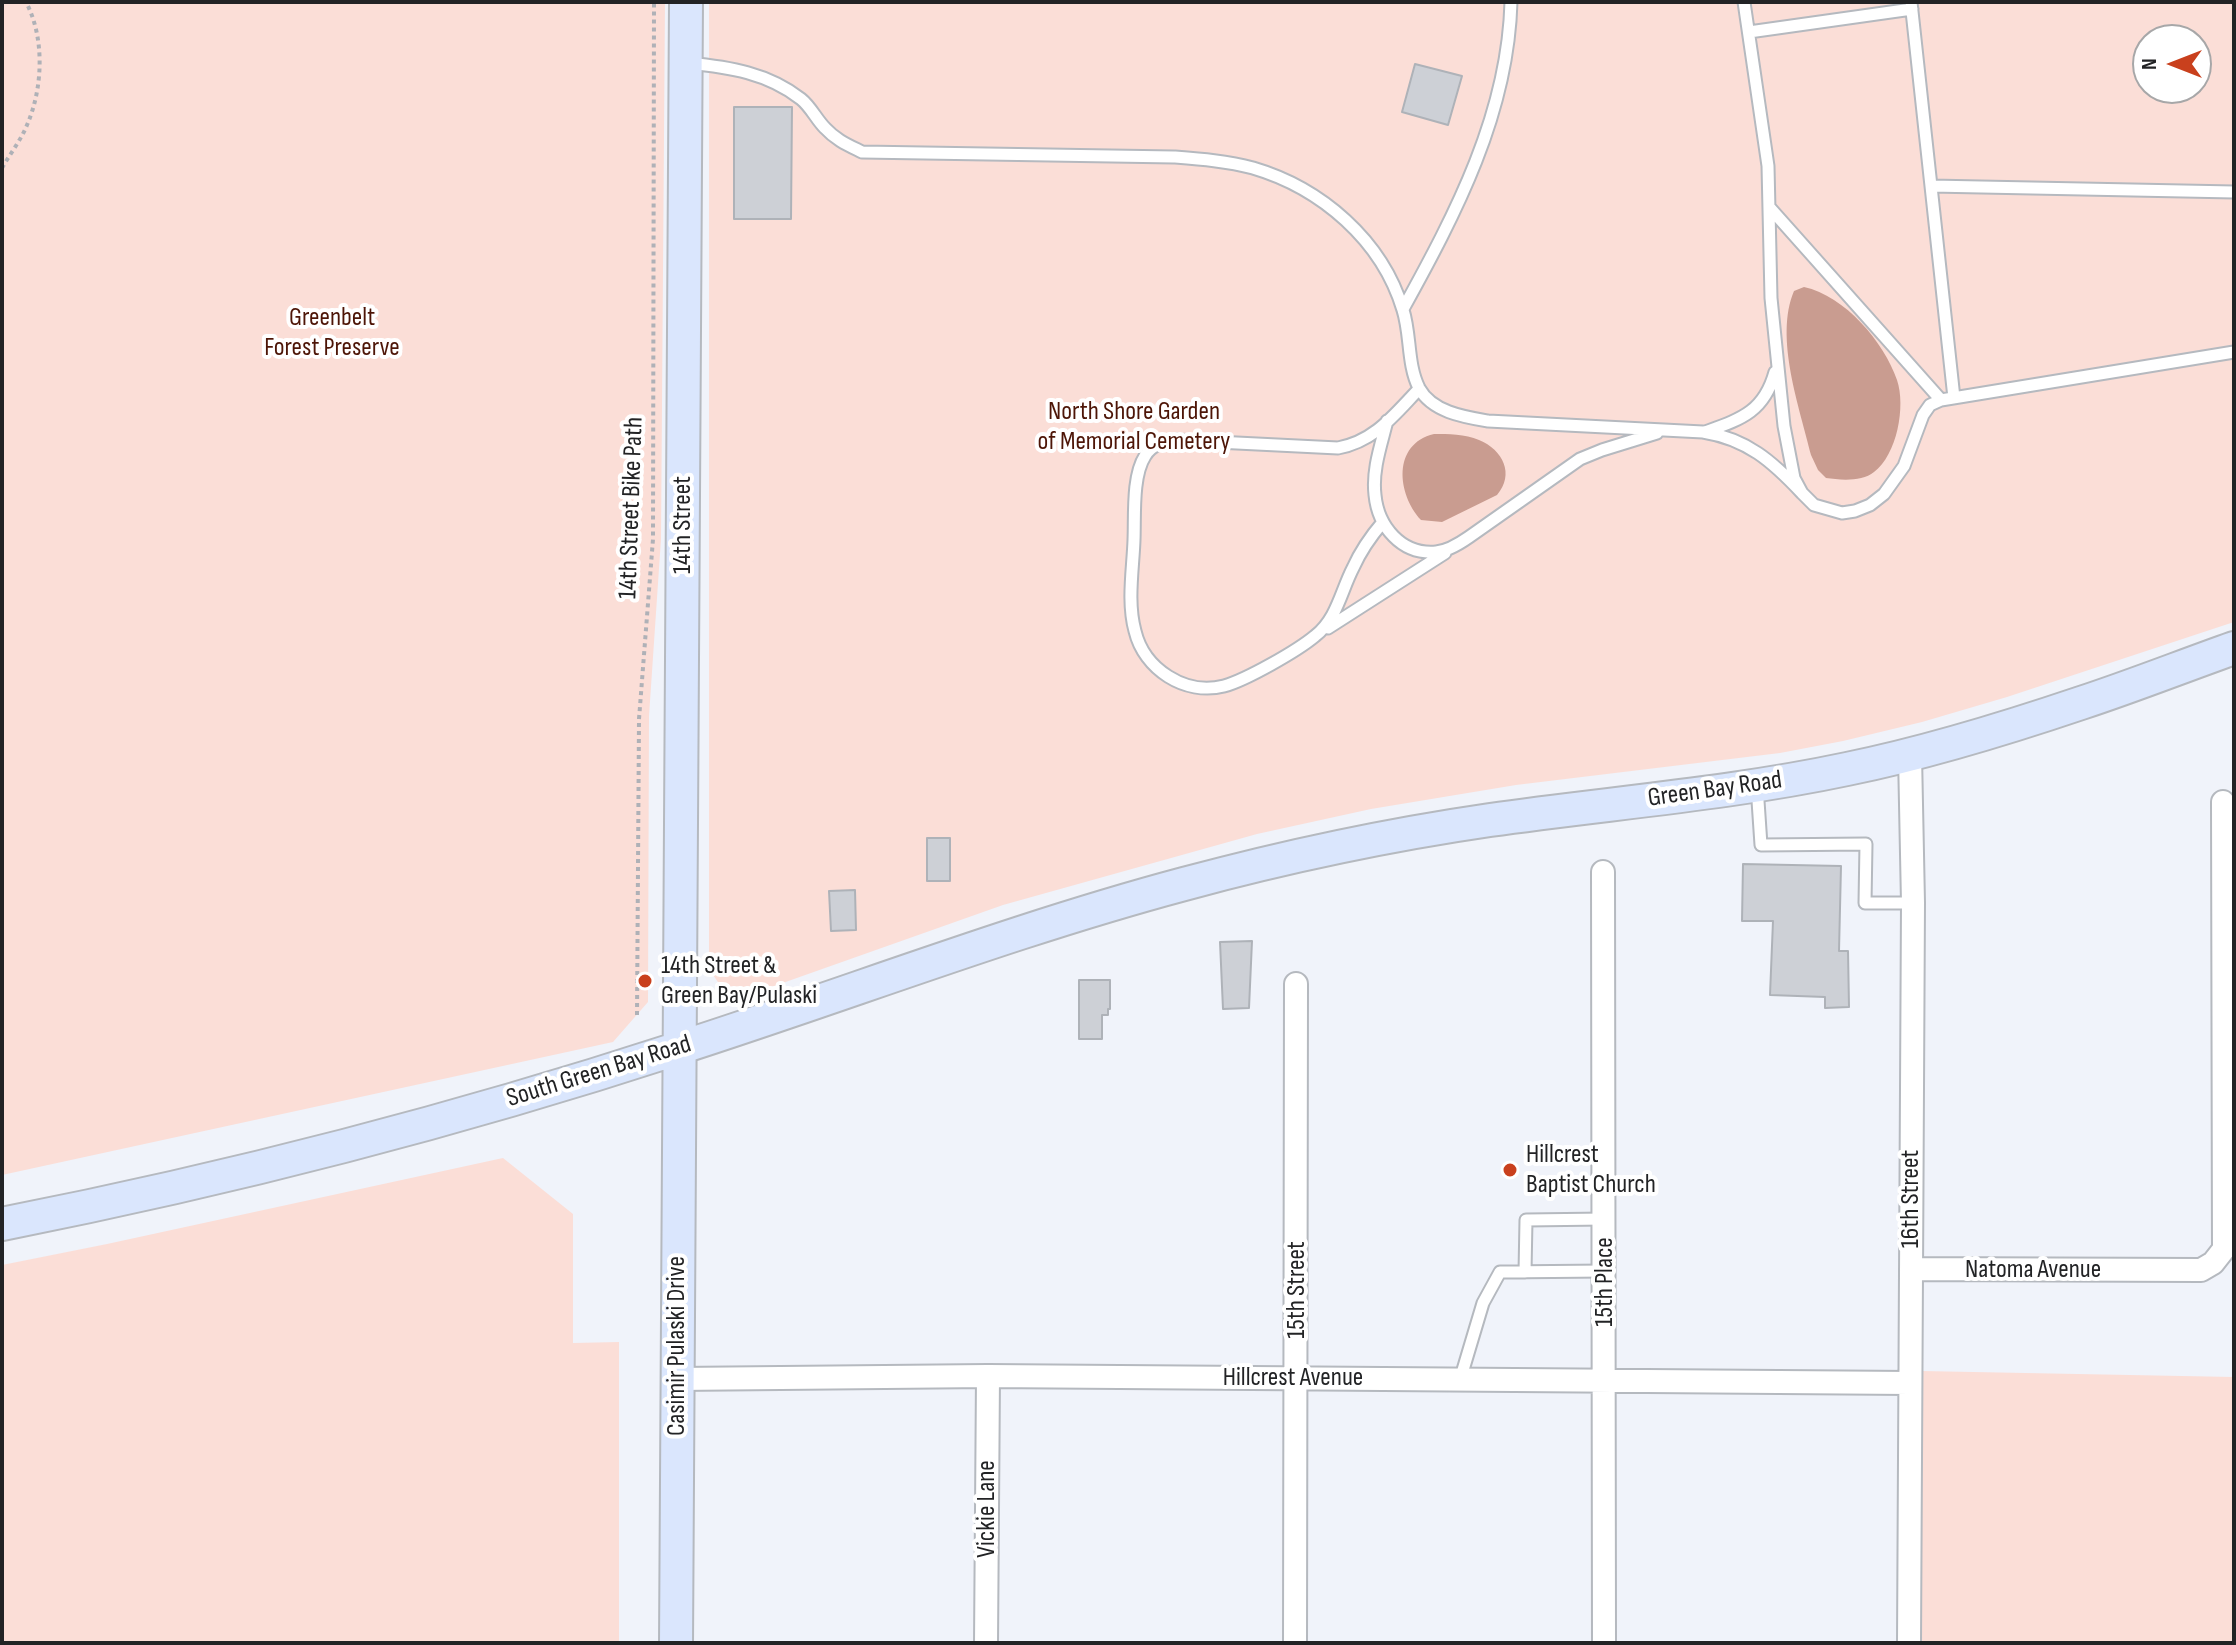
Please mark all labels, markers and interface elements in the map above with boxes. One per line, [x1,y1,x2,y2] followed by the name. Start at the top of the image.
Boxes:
[2132,24,2212,104] north arrow
[2136,58,2163,70] text: N
[264,302,400,364] park label: Greenbelt Forest Preserve
[1038,396,1230,458] park label: North Shore Garden of Memorial Cemetery
[613,416,651,600] street label: 14th Street Bike Path
[667,476,699,574] street label: 14th Street
[1646,765,1784,815] street label: Green Bay Road
[661,950,817,1012] place label: 14th Street & Green Bay/Pulaski
[636,972,654,990] marker: 14th Street & Green Bay/Pulaski
[503,1029,695,1115] street label: South Green Bay Road
[1526,1139,1656,1200] place label: Hillcrest Baptist Church
[1895,1150,1927,1248] street label: 16th Street
[1501,1161,1519,1179] marker: Hillcrest Baptist Church
[1589,1237,1621,1327] street label: 15th Place
[1281,1241,1313,1339] street label: 15th Street
[1965,1254,2101,1286] street label: Natoma Avenue
[661,1256,693,1436] street label: Casimir Pulaski Drive
[1223,1362,1363,1394] street label: Hillcrest Avenue
[971,1460,1003,1558] street label: Vickie Lane

